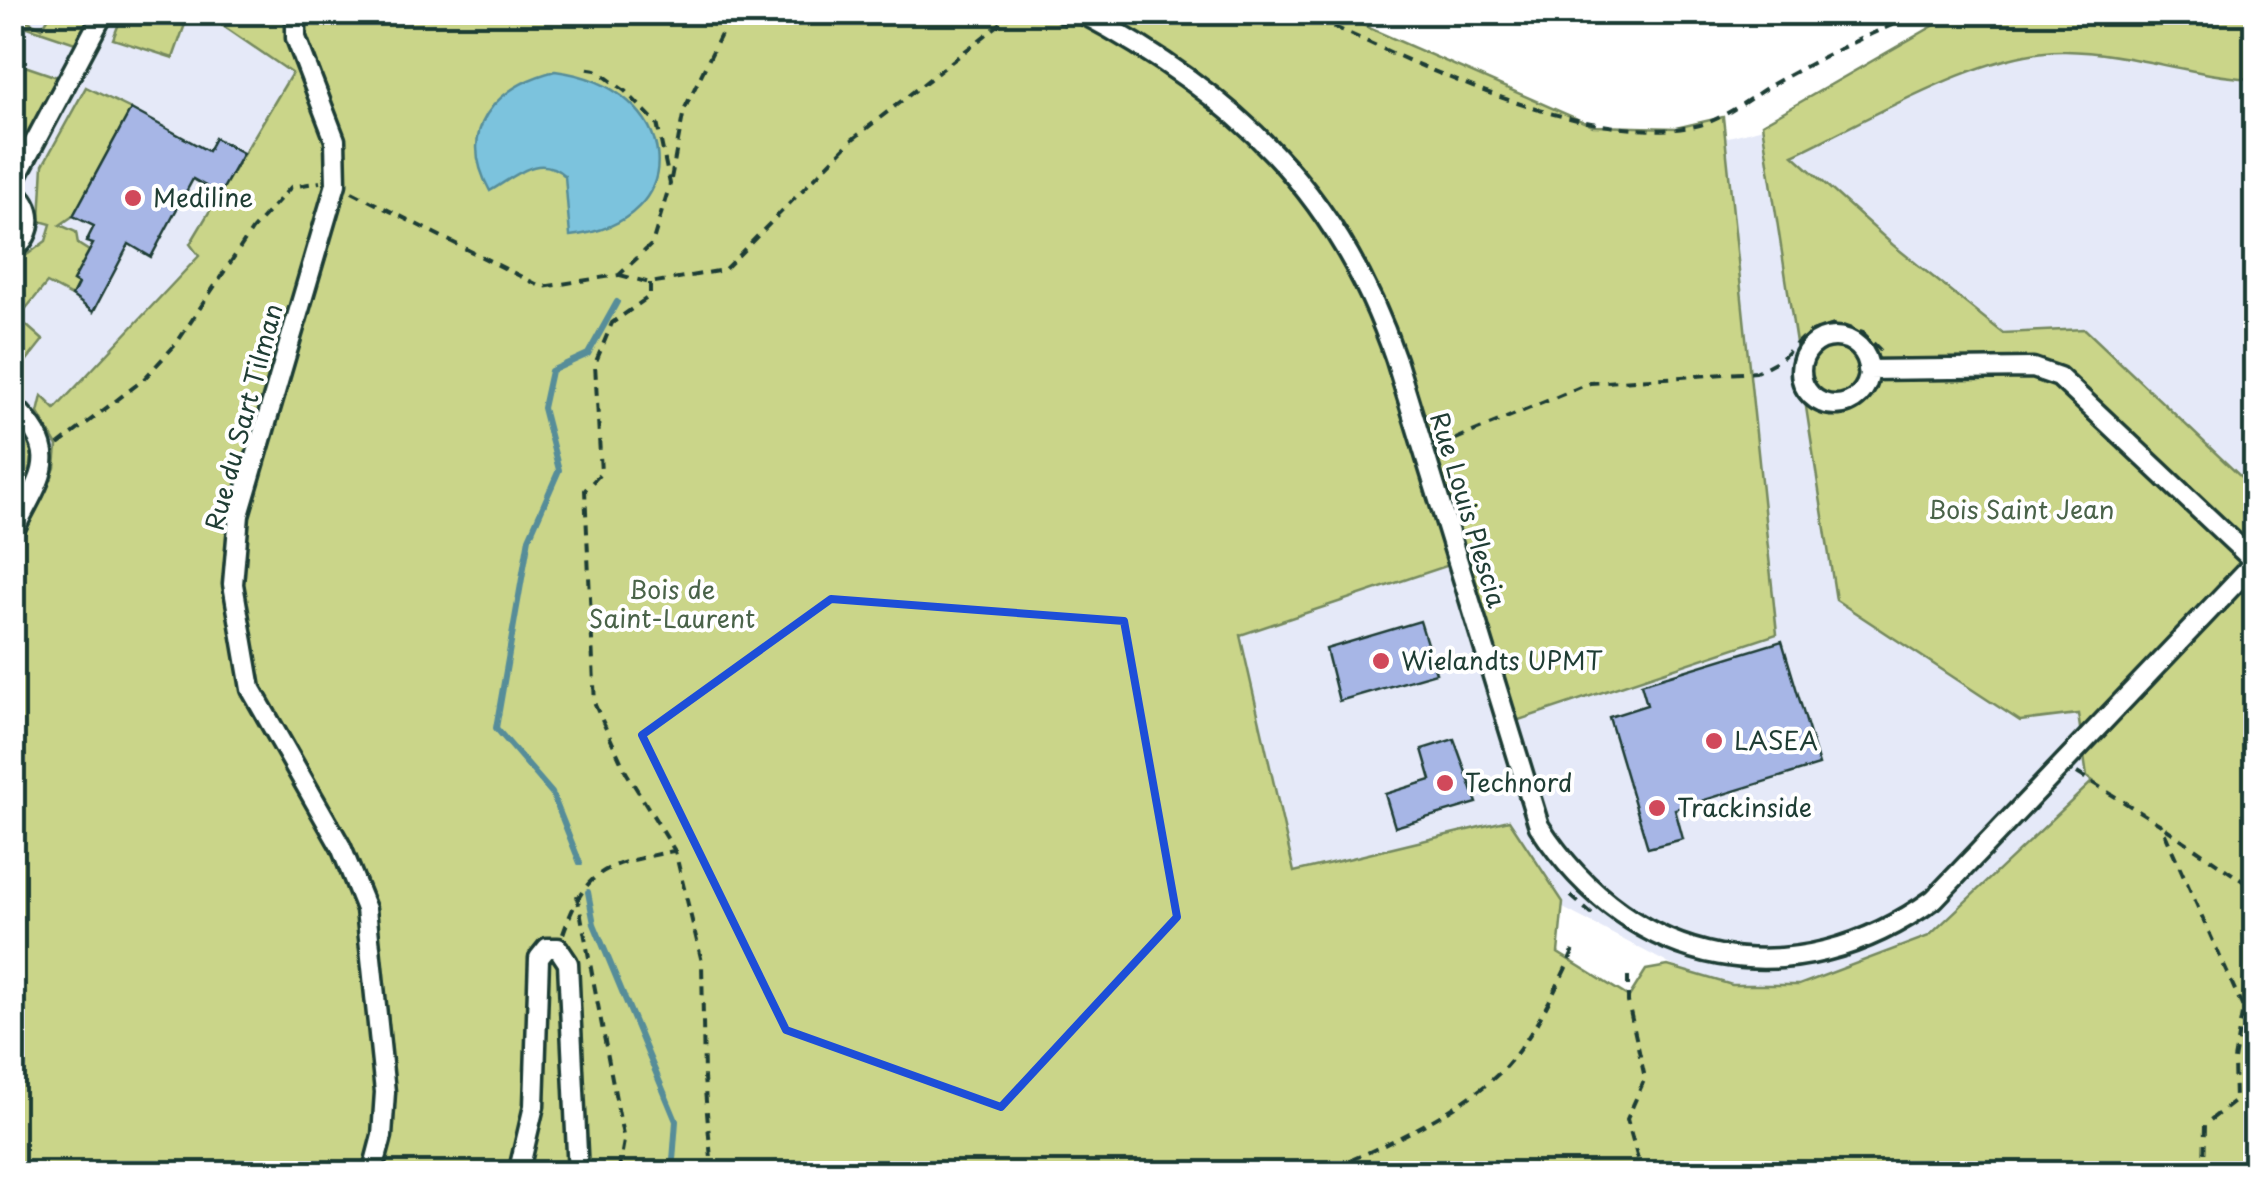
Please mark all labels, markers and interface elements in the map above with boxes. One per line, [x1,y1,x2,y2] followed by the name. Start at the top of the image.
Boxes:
[153,178,253,216] place label: Mediline
[122,187,144,209] marker: Mediline
[195,299,292,534] street label: Rue du Sart Tilman
[1421,407,1517,613] street label: Rue Louis Plescia
[1928,490,2114,528] park label: Bois Saint Jean
[589,570,755,637] park label: Bois de Saint-Laurent
[1401,641,1604,679] place label: Wielandts UPMT
[1370,650,1392,672] marker: Wielandts UPMT
[1734,721,1818,759] place label: LASEA
[1703,730,1725,752] marker: LASEA
[1465,763,1573,801] place label: Technord
[1434,772,1456,794] marker: Technord
[1677,788,1812,826] place label: Trackinside
[1646,797,1668,819] marker: Trackinside

